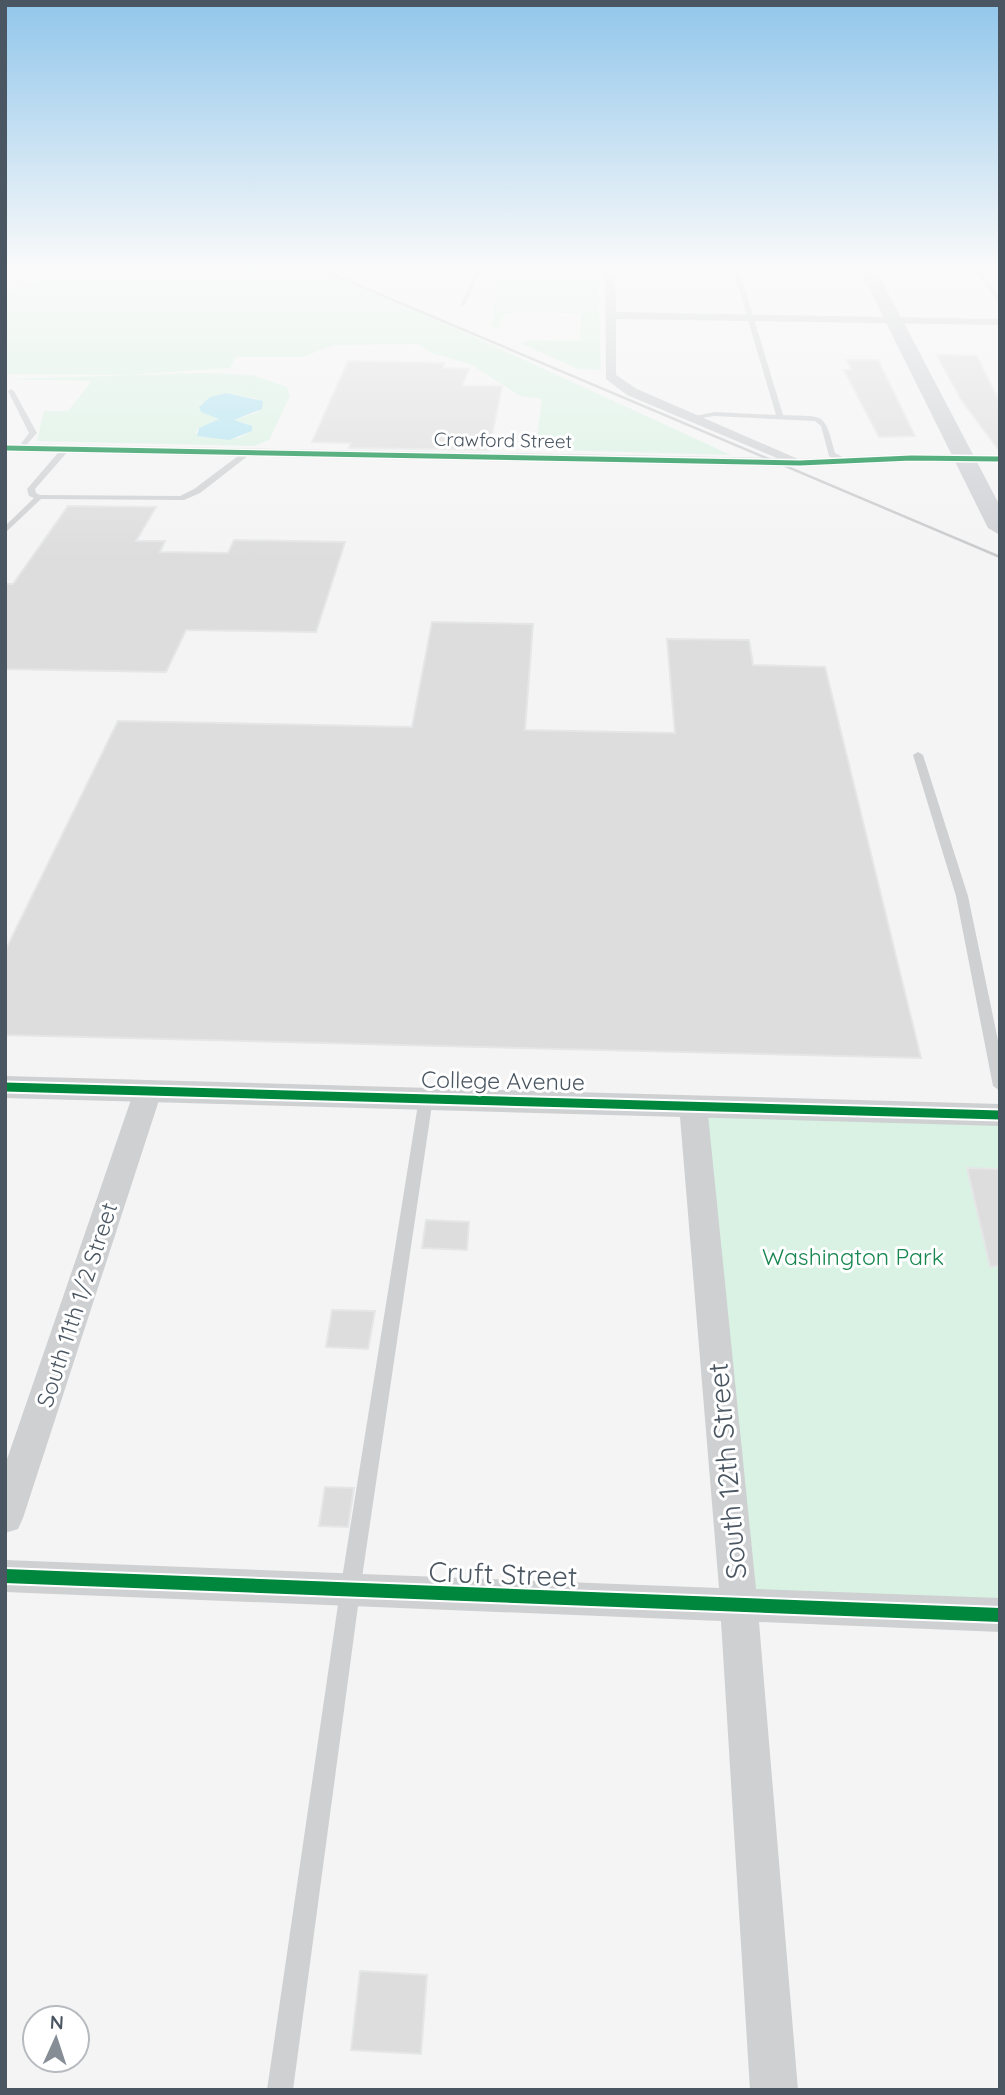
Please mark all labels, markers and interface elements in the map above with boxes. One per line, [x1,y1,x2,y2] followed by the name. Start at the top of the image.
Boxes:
[434,427,572,453] street label: Crawford Street
[421,1065,585,1096] street label: College Avenue
[30,1199,123,1411] street label: South 11th 1/2 Street
[762,1242,944,1271] park label: Washington Park
[700,1361,753,1581] street label: South 12th Street
[428,1553,578,1594] street label: Cruft Street
[21,2004,91,2074] north arrow
[49,2010,64,2034] text: N

